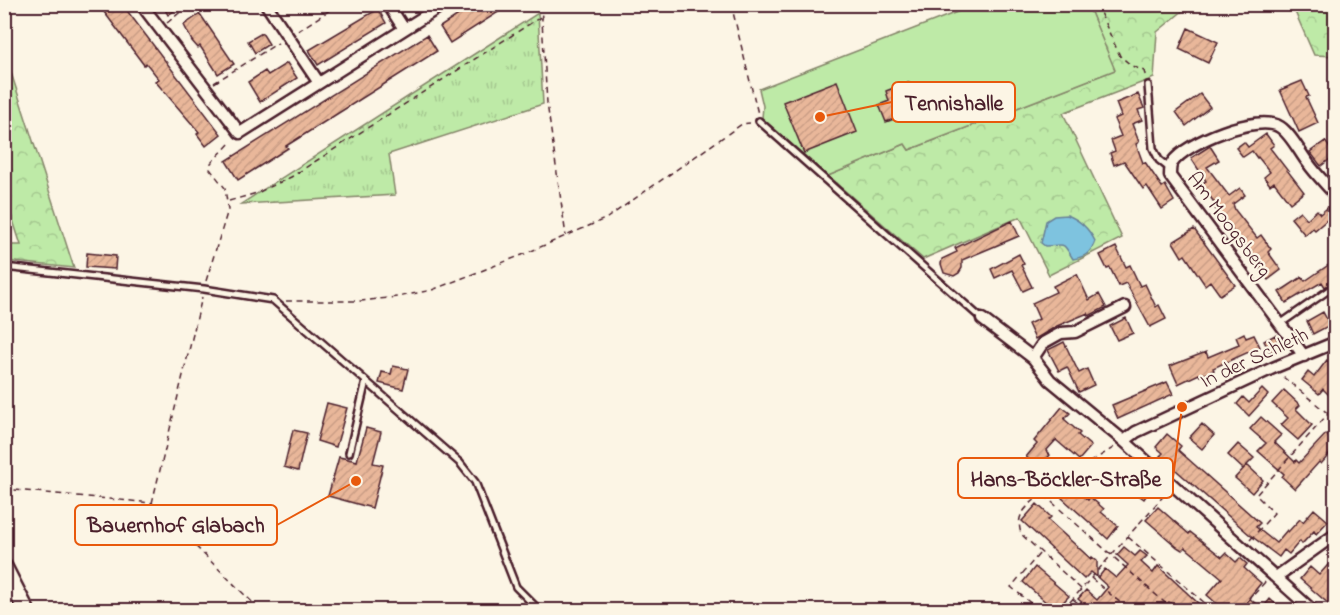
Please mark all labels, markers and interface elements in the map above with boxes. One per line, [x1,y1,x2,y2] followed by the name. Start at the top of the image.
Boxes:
[892,82,1015,122] callout: Tennishalle
[905,89,1005,121] text: Tennishalle
[1177,166,1278,286] street label: Am Moogsberg
[1196,321,1314,397] street label: In der Schleth
[958,458,1173,498] callout: Hans-Böckler-Straße
[971,465,1163,497] text: Hans-Böckler-Straße
[75,505,277,545] callout: Bauernhof Glabach
[86,511,265,543] text: Bauernhof Glabach

